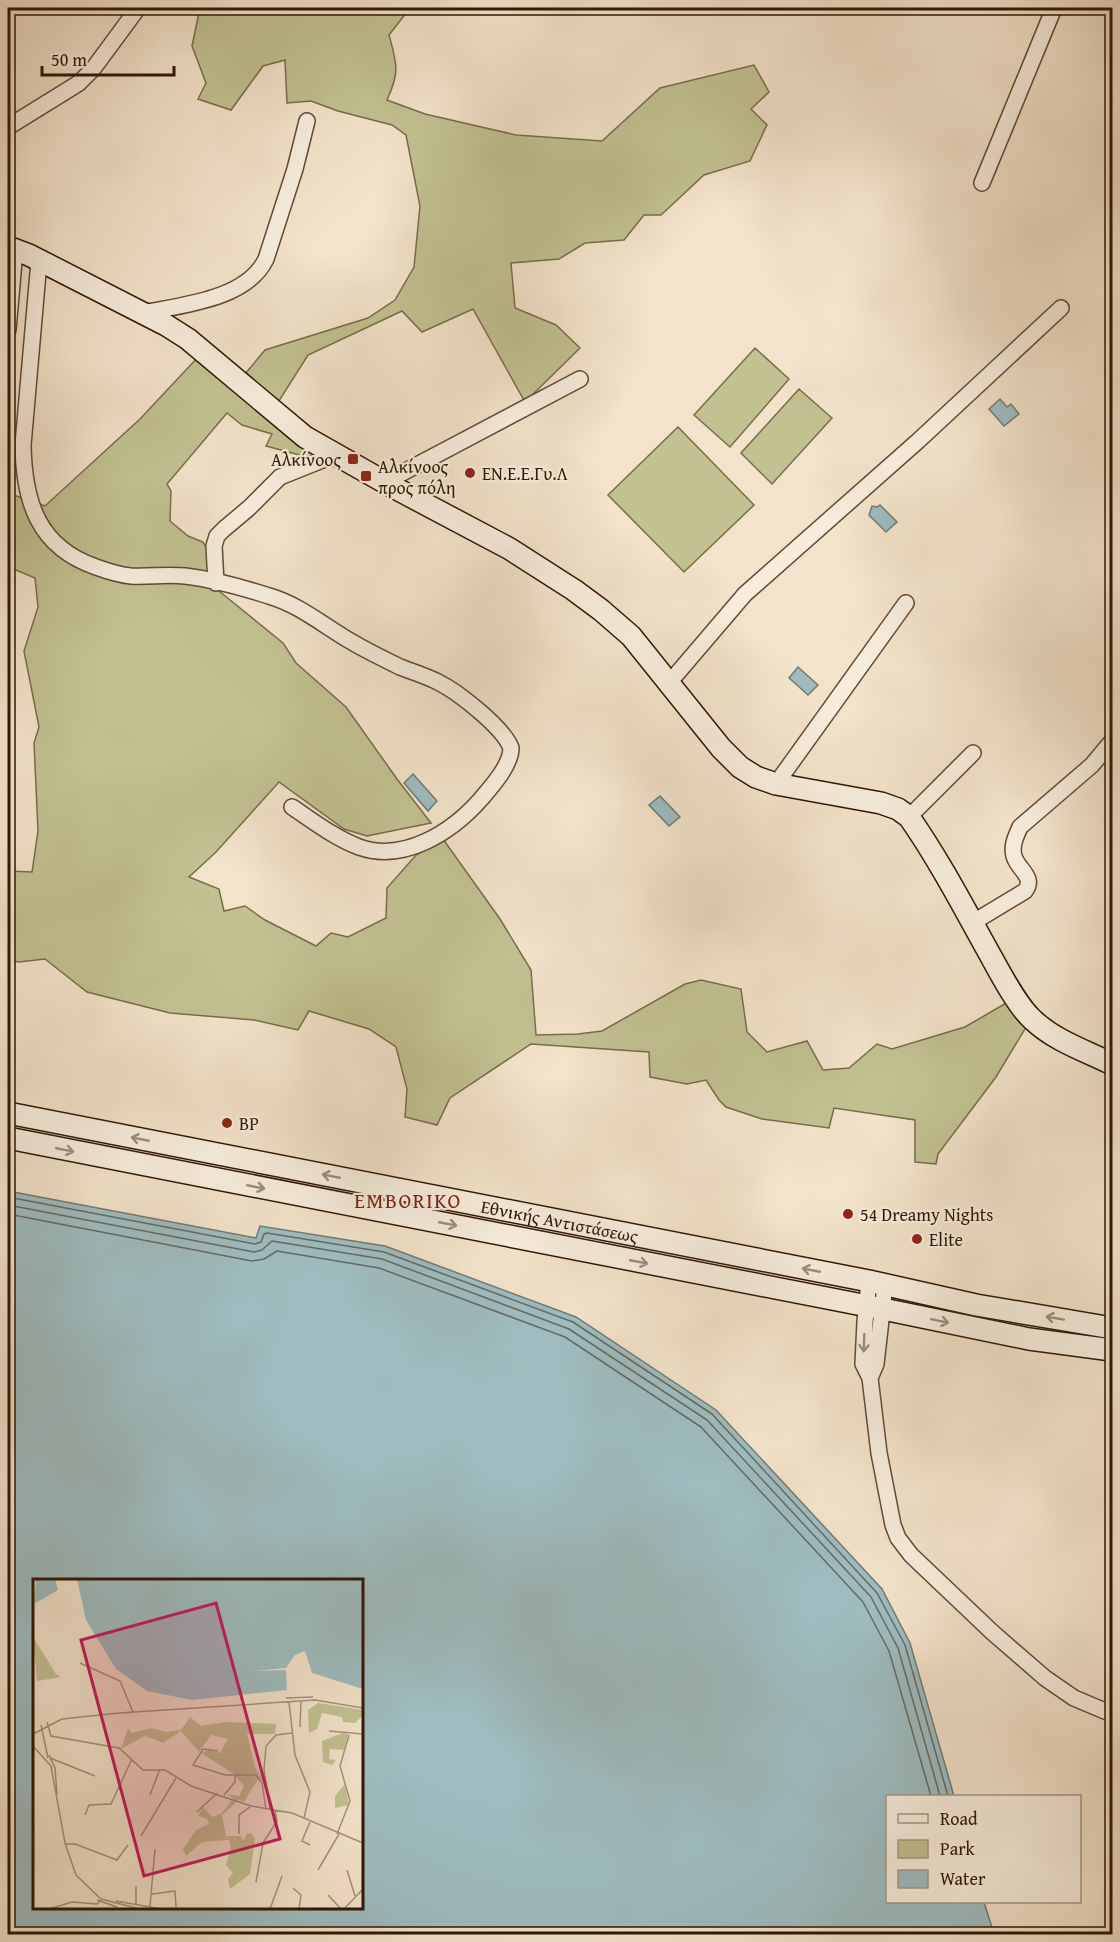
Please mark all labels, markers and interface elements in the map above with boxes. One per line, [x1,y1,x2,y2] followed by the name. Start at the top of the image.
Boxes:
[42,39,174,77] scale bar
[51,46,87,73] text: 50 m
[271,446,341,473] place label: Αλκίνοος
[346,452,360,466] marker: Αλκίνοος
[378,453,456,501] place label: Αλκίνοος προς πόλη
[482,460,568,487] place label: ΕΝ.Ε.Ε.Γυ.Λ
[463,466,477,480] marker: ΕΝ.Ε.Ε.Γυ.Λ
[359,469,373,483] marker: Αλκίνοος προς πόλη
[239,1110,259,1137] place label: BP
[220,1116,234,1130] marker: BP
[130,1133,150,1144] one-way arrow
[55,1145,74,1156] one-way arrow
[322,1170,341,1181] one-way arrow
[246,1182,266,1193] one-way arrow
[354,1185,462,1216] district label: EMBORIKO
[479,1192,641,1249] street label: Εθνικής Αντιστάσεως
[860,1201,993,1228] place label: 54 Dreamy Nights
[841,1207,855,1221] marker: 54 Dreamy Nights
[437,1219,457,1230] one-way arrow
[929,1226,963,1253] place label: Elite
[910,1232,924,1246] marker: Elite
[629,1257,648,1268] one-way arrow
[802,1264,821,1275] one-way arrow
[1046,1313,1065,1324] one-way arrow
[930,1316,949,1327] one-way arrow
[858,1332,870,1352] one-way arrow
[33,1579,363,1909] inset map
[886,1795,1081,1903] legend
[940,1805,978,1832] text: Road
[940,1835,976,1862] text: Park
[940,1865,986,1892] text: Water

